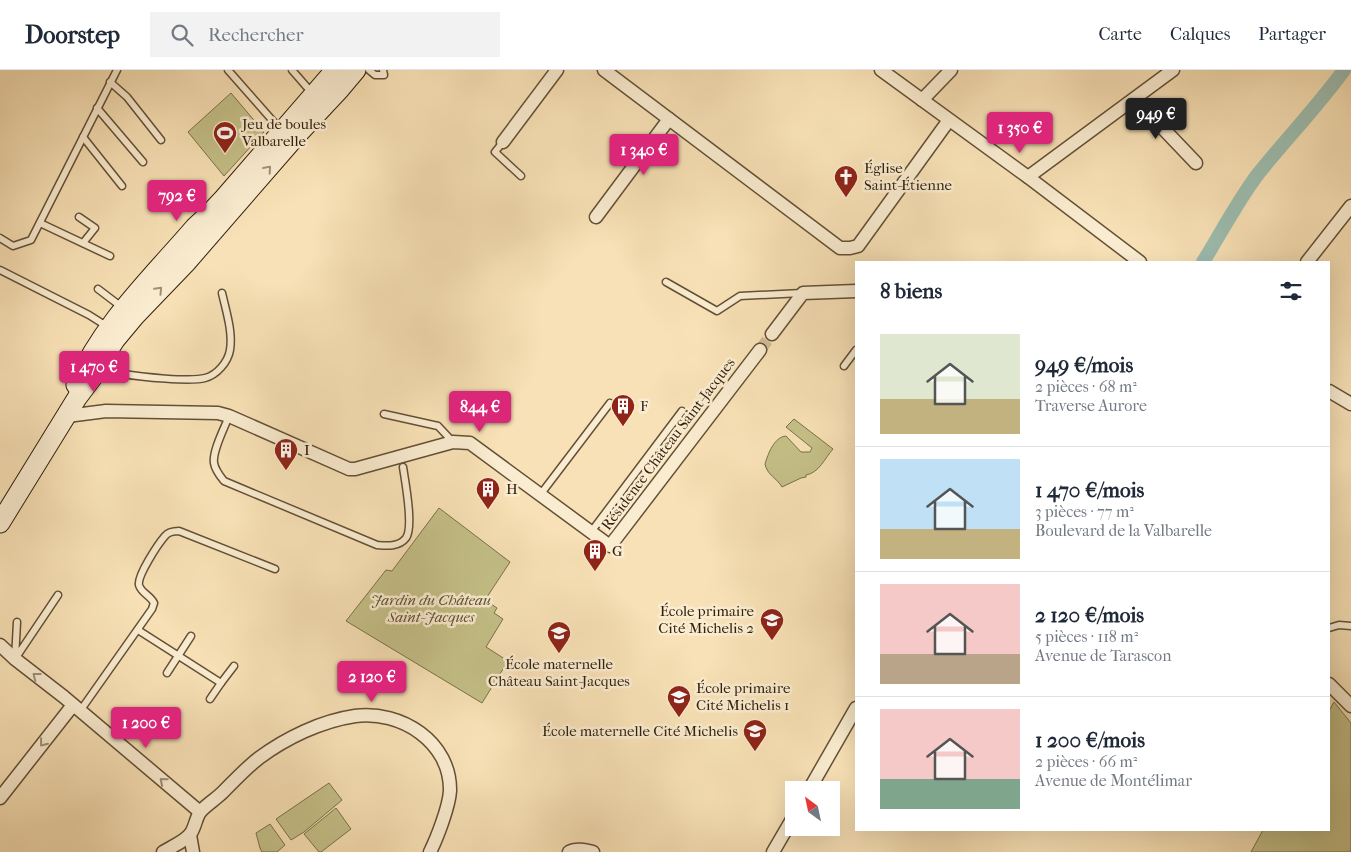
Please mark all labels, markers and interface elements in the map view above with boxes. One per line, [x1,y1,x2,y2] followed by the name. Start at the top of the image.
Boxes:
[150,12,500,57] search box
[25,21,120,49] text: Doorstep
[168,21,196,49] icon: search
[208,24,304,46] text: Rechercher
[1099,24,1142,45] text: Carte
[1170,24,1230,45] text: Calques
[1258,24,1326,45] text: Partager
[1121,98,1191,140] pin: 949 €
[1136,104,1176,123] text: 949 €
[974,112,1066,154] pin: 1 350 €
[241,115,326,150] place label: Jeu de boules Valbarelle
[998,118,1042,137] text: 1 350 €
[212,120,238,154] sports icon: Jeu de boules Valbarelle
[598,134,690,176] pin: 1 340 €
[621,140,667,159] text: 1 340 €
[864,159,953,194] place label: Église Saint-Étienne
[833,164,859,198] church icon: Église Saint-Étienne
[262,166,271,175] one-way arrow
[142,180,212,222] pin: 792 €
[158,186,196,205] text: 792 €
[1277,277,1305,305] icon: filters
[880,279,942,303] text: 8 biens
[153,287,162,296] one-way arrow
[48,350,140,393] pin: 1 470 €
[1035,353,1133,377] text: 949 €/mois
[597,354,739,534] street label: Résidence Château Saint-Jacques
[920,354,980,414] icon: home
[70,357,118,376] text: 1 470 €
[1035,377,1137,396] text: 2 pièces · 68 m²
[445,390,515,433] pin: 844 €
[610,393,636,427] building icon: F
[1035,396,1147,415] text: Traverse Aurore
[460,397,500,416] text: 844 €
[640,397,648,415] place label: F
[273,437,299,471] building icon: I
[304,441,310,459] place label: I
[475,476,501,510] building icon: H
[1035,478,1144,502] text: 1 470 €/mois
[920,479,980,539] icon: home
[506,480,518,498] place label: H
[1035,502,1134,521] text: 3 pièces · 77 m²
[1035,521,1212,540] text: Boulevard de la Valbarelle
[582,538,608,572] building icon: G
[612,542,623,560] place label: G
[371,591,491,626] park label: Jardin du Château Saint-Jacques
[658,602,755,637] place label: École primaire Cité Michelis 2
[1035,603,1144,627] text: 2 120 €/mois
[920,604,980,664] icon: home
[759,607,785,641] school or university icon: École primaire Cité Michelis 2
[546,620,572,654] school or university icon: École maternelle Château Saint-Jacques
[1035,627,1138,646] text: 5 pièces · 118 m²
[1035,646,1171,665] text: Avenue de Tarascon
[488,655,630,690] place label: École maternelle Château Saint-Jacques
[326,660,418,703] pin: 2 120 €
[348,667,396,686] text: 2 120 €
[33,673,42,681] one-way arrow
[696,679,791,714] place label: École primaire Cité Michelis 1
[666,684,692,718] school or university icon: École primaire Cité Michelis 1
[100,706,192,749] pin: 1 200 €
[122,713,170,732] text: 1 200 €
[742,718,768,752] school or university icon: École maternelle Cité Michelis
[542,722,738,740] place label: École maternelle Cité Michelis
[1035,728,1145,752] text: 1 200 €/mois
[920,729,980,789] icon: home
[40,738,49,747] one-way arrow
[1035,752,1137,771] text: 2 pièces · 66 m²
[1035,771,1192,790] text: Avenue de Montélimar
[159,778,168,787] one-way arrow
[785,781,840,836] north arrow
[785,781,840,836] map controls

